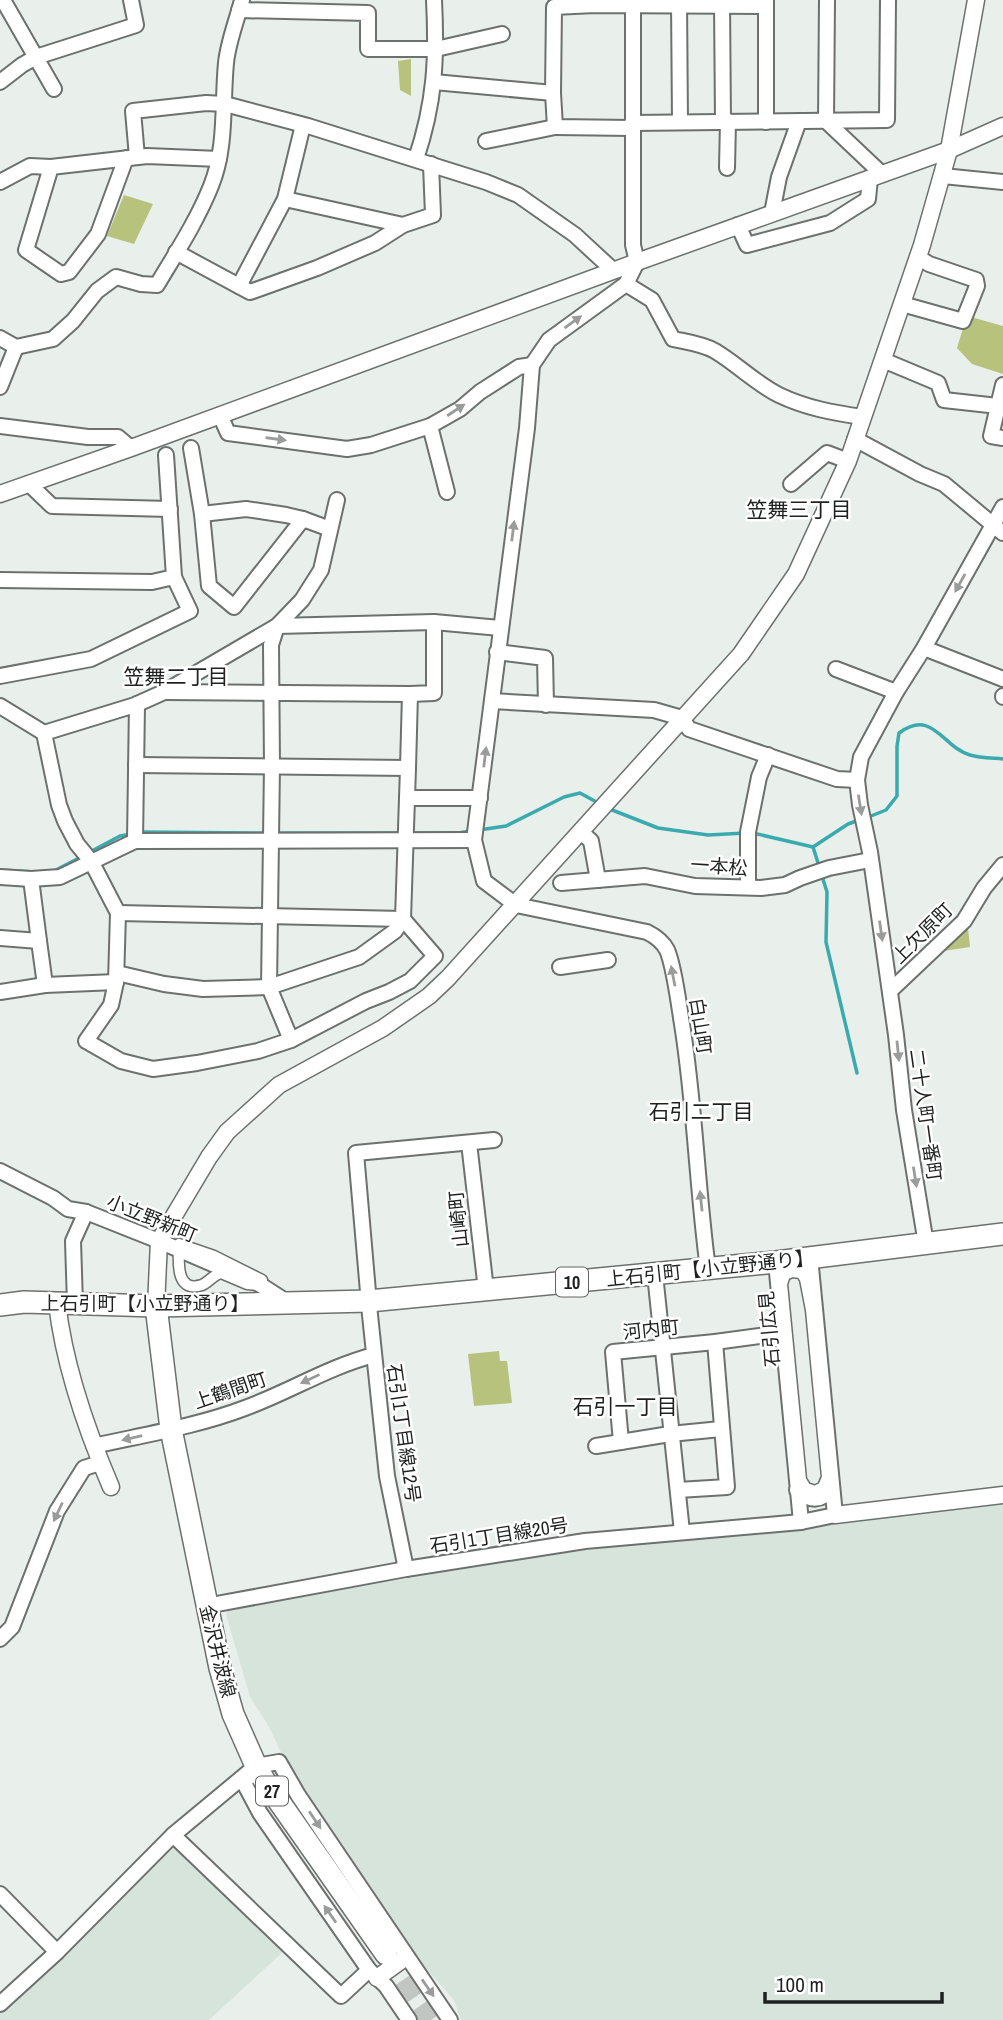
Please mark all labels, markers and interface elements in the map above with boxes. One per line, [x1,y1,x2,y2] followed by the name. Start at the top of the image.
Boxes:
[564,316,582,330] one-way arrow
[447,403,465,417] one-way arrow
[265,434,287,445] one-way arrow
[747,495,852,524] district label: 笠舞三丁目
[508,520,519,542] one-way arrow
[954,574,966,593] one-way arrow
[124,662,229,691] district label: 笠舞二丁目
[479,745,490,767] one-way arrow
[855,794,866,816] one-way arrow
[690,851,748,881] street label: 一本松
[886,897,958,969] street label: 上欠原町
[876,920,887,942] one-way arrow
[667,965,678,987] one-way arrow
[684,996,718,1056] street label: 白山町
[892,1040,903,1062] one-way arrow
[904,1047,948,1183] street label: 二十人町一番町
[649,1097,754,1126] district label: 石引二丁目
[910,1166,921,1188] one-way arrow
[103,1188,201,1248] street label: 小立野新町
[442,1189,474,1249] street label: 山崎町
[695,1190,706,1212] one-way arrow
[605,1244,815,1292] street label: 上石引町【小立野通り】
[556,1268,588,1296] road number: 10
[40,1290,250,1316] street label: 上石引町【小立野通り】
[753,1290,785,1368] street label: 石引広見
[621,1313,681,1345] street label: 河内町
[381,1362,427,1504] street label: 石引1丁目線12号
[190,1365,270,1415] street label: 上鶴間町
[300,1373,320,1385] one-way arrow
[573,1392,678,1421] district label: 石引一丁目
[121,1432,143,1443] one-way arrow
[52,1502,64,1522] one-way arrow
[428,1511,570,1559] street label: 石引1丁目線20号
[194,1602,242,1700] street label: 金沢井波線
[256,1776,288,1806] road number: 27
[308,1810,321,1830] one-way arrow
[323,1905,337,1923] one-way arrow
[765,1960,942,2004] scale bar
[776,1970,824,1999] text: 100 m
[421,1979,435,1997] one-way arrow

